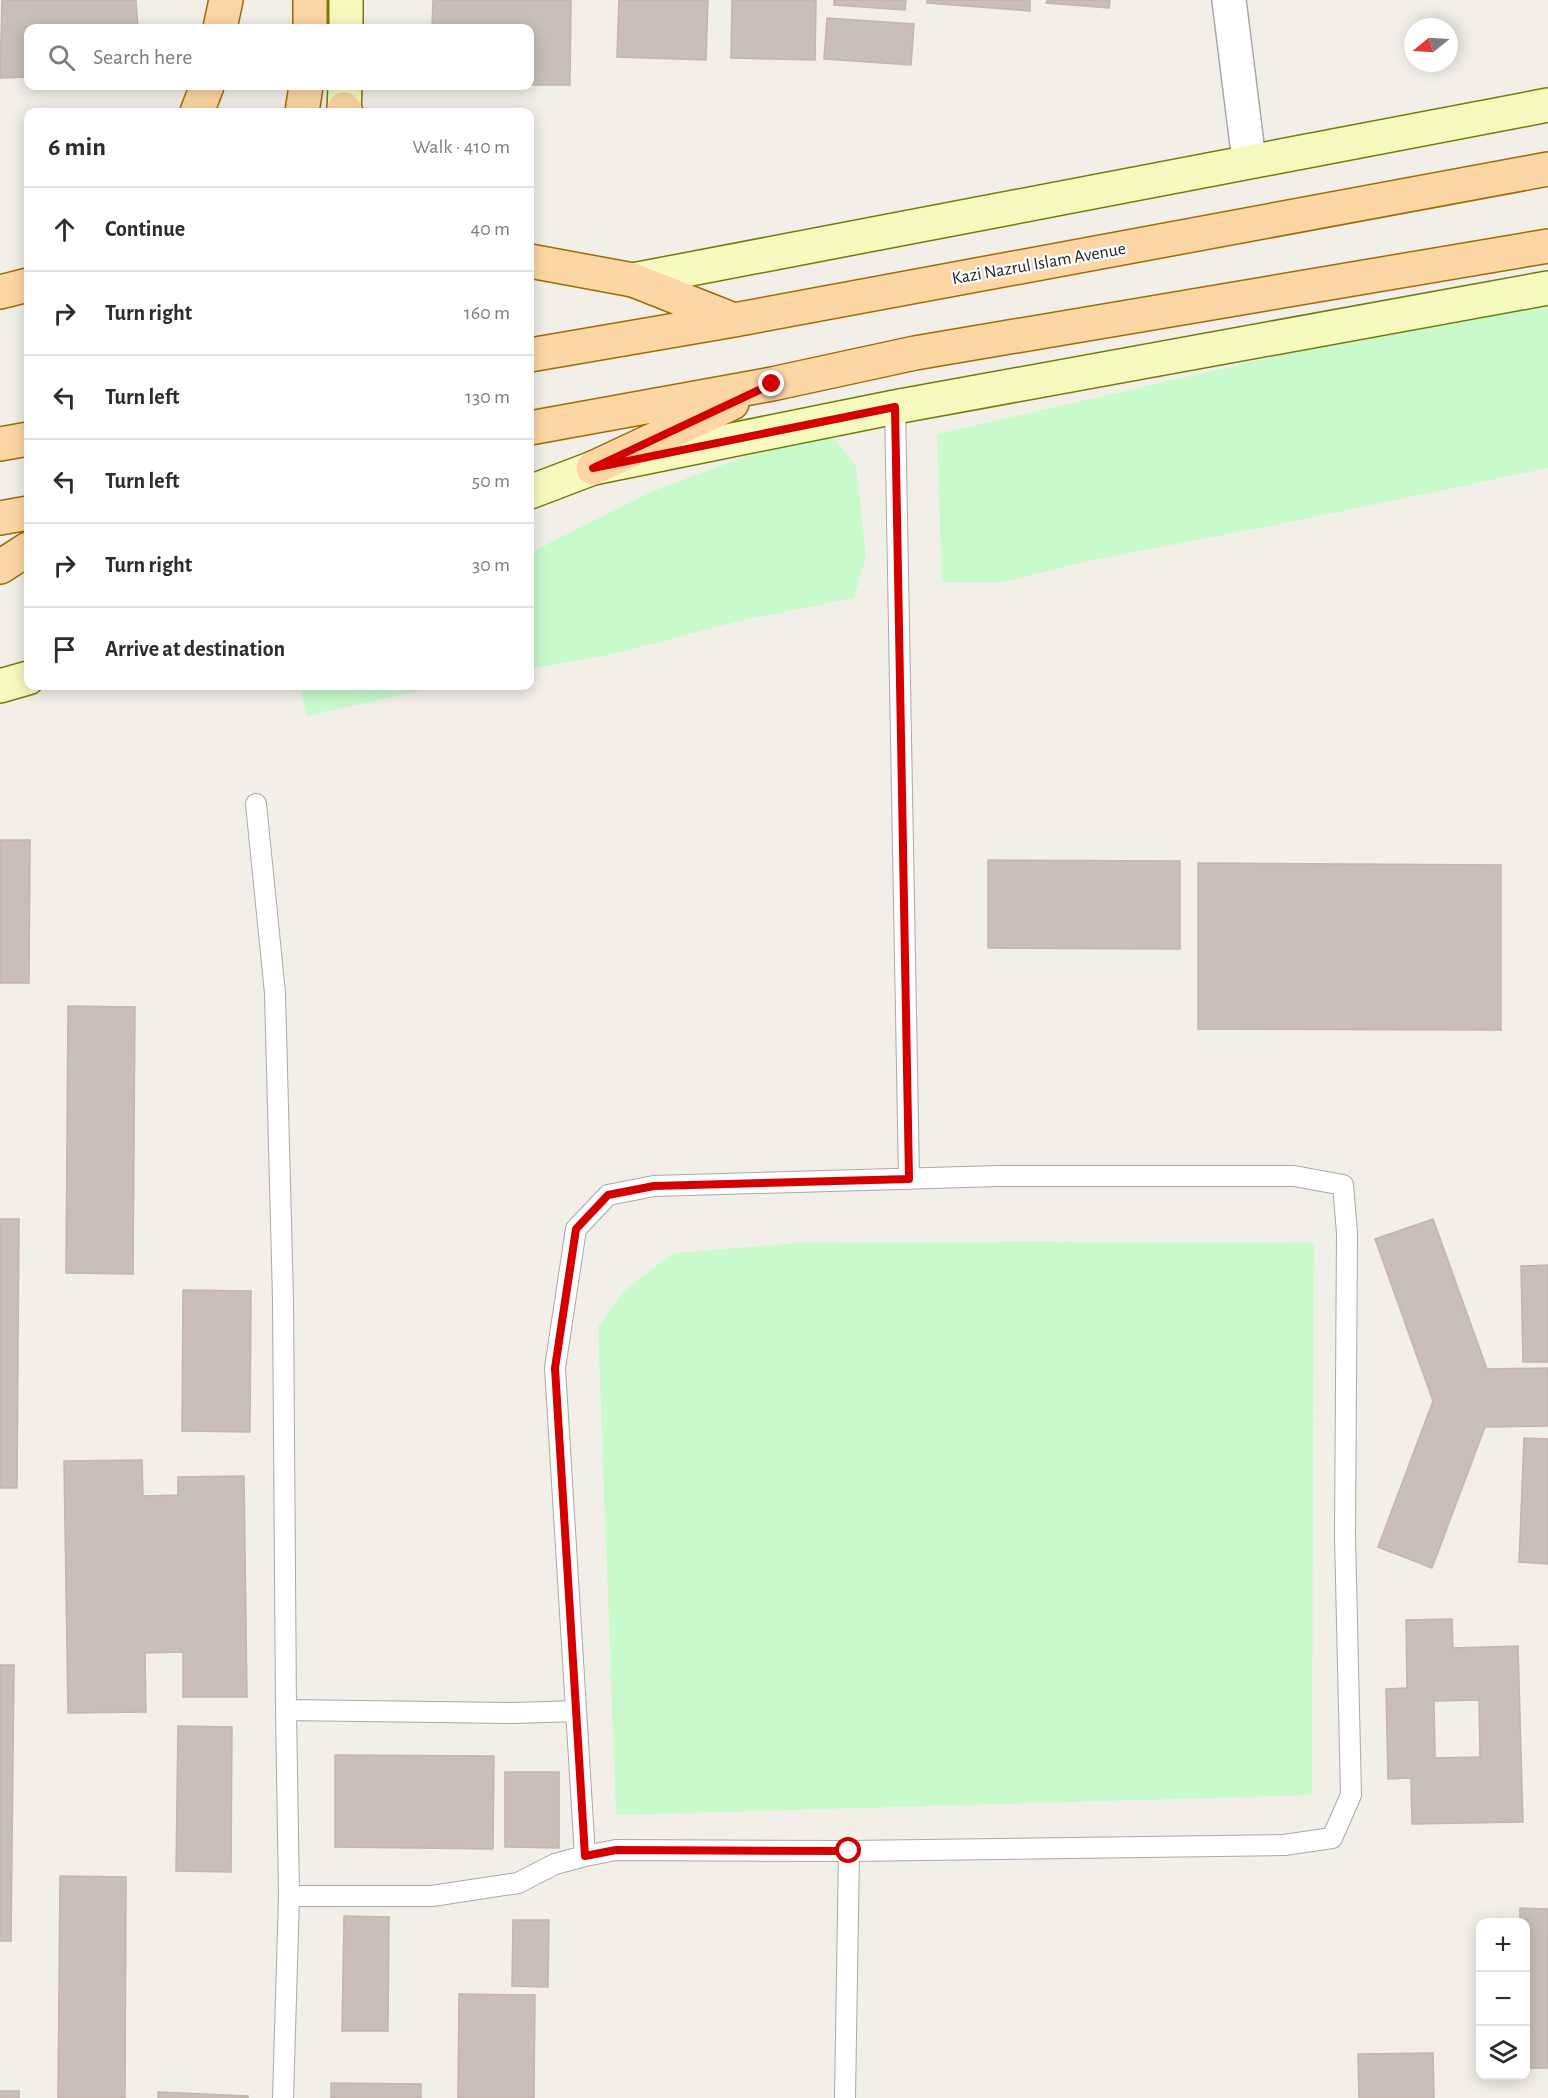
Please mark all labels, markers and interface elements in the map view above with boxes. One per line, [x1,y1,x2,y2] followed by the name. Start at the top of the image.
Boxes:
[1404,18,1458,72] north arrow
[24,24,534,90] search box
[45,41,78,74] icon: search
[93,46,192,68] text: Search here
[48,134,106,160] text: 6 min
[412,137,510,157] text: Walk · 410 m
[48,213,81,246] icon: ahead
[105,218,185,240] text: Continue
[471,219,510,239] text: 40 m
[951,240,1127,288] street label: Kazi Nazrul Islam Avenue
[48,297,81,330] icon: right
[105,302,192,324] text: Turn right
[464,303,510,323] text: 160 m
[758,370,784,396] route end
[48,381,81,414] icon: left
[105,386,179,408] text: Turn left
[465,387,510,407] text: 130 m
[48,465,81,498] icon: left
[105,470,179,492] text: Turn left
[472,471,510,491] text: 50 m
[48,549,81,582] icon: right
[105,554,192,576] text: Turn right
[472,555,510,575] text: 30 m
[48,633,81,666] icon: arrive
[105,638,285,660] text: Arrive at destination
[835,1837,861,1863] route start
[1476,1918,1530,2080] map controls
[1476,1918,1530,1972] button: +
[1476,1972,1530,2026] button: −
[1476,2026,1530,2080] button: layers

